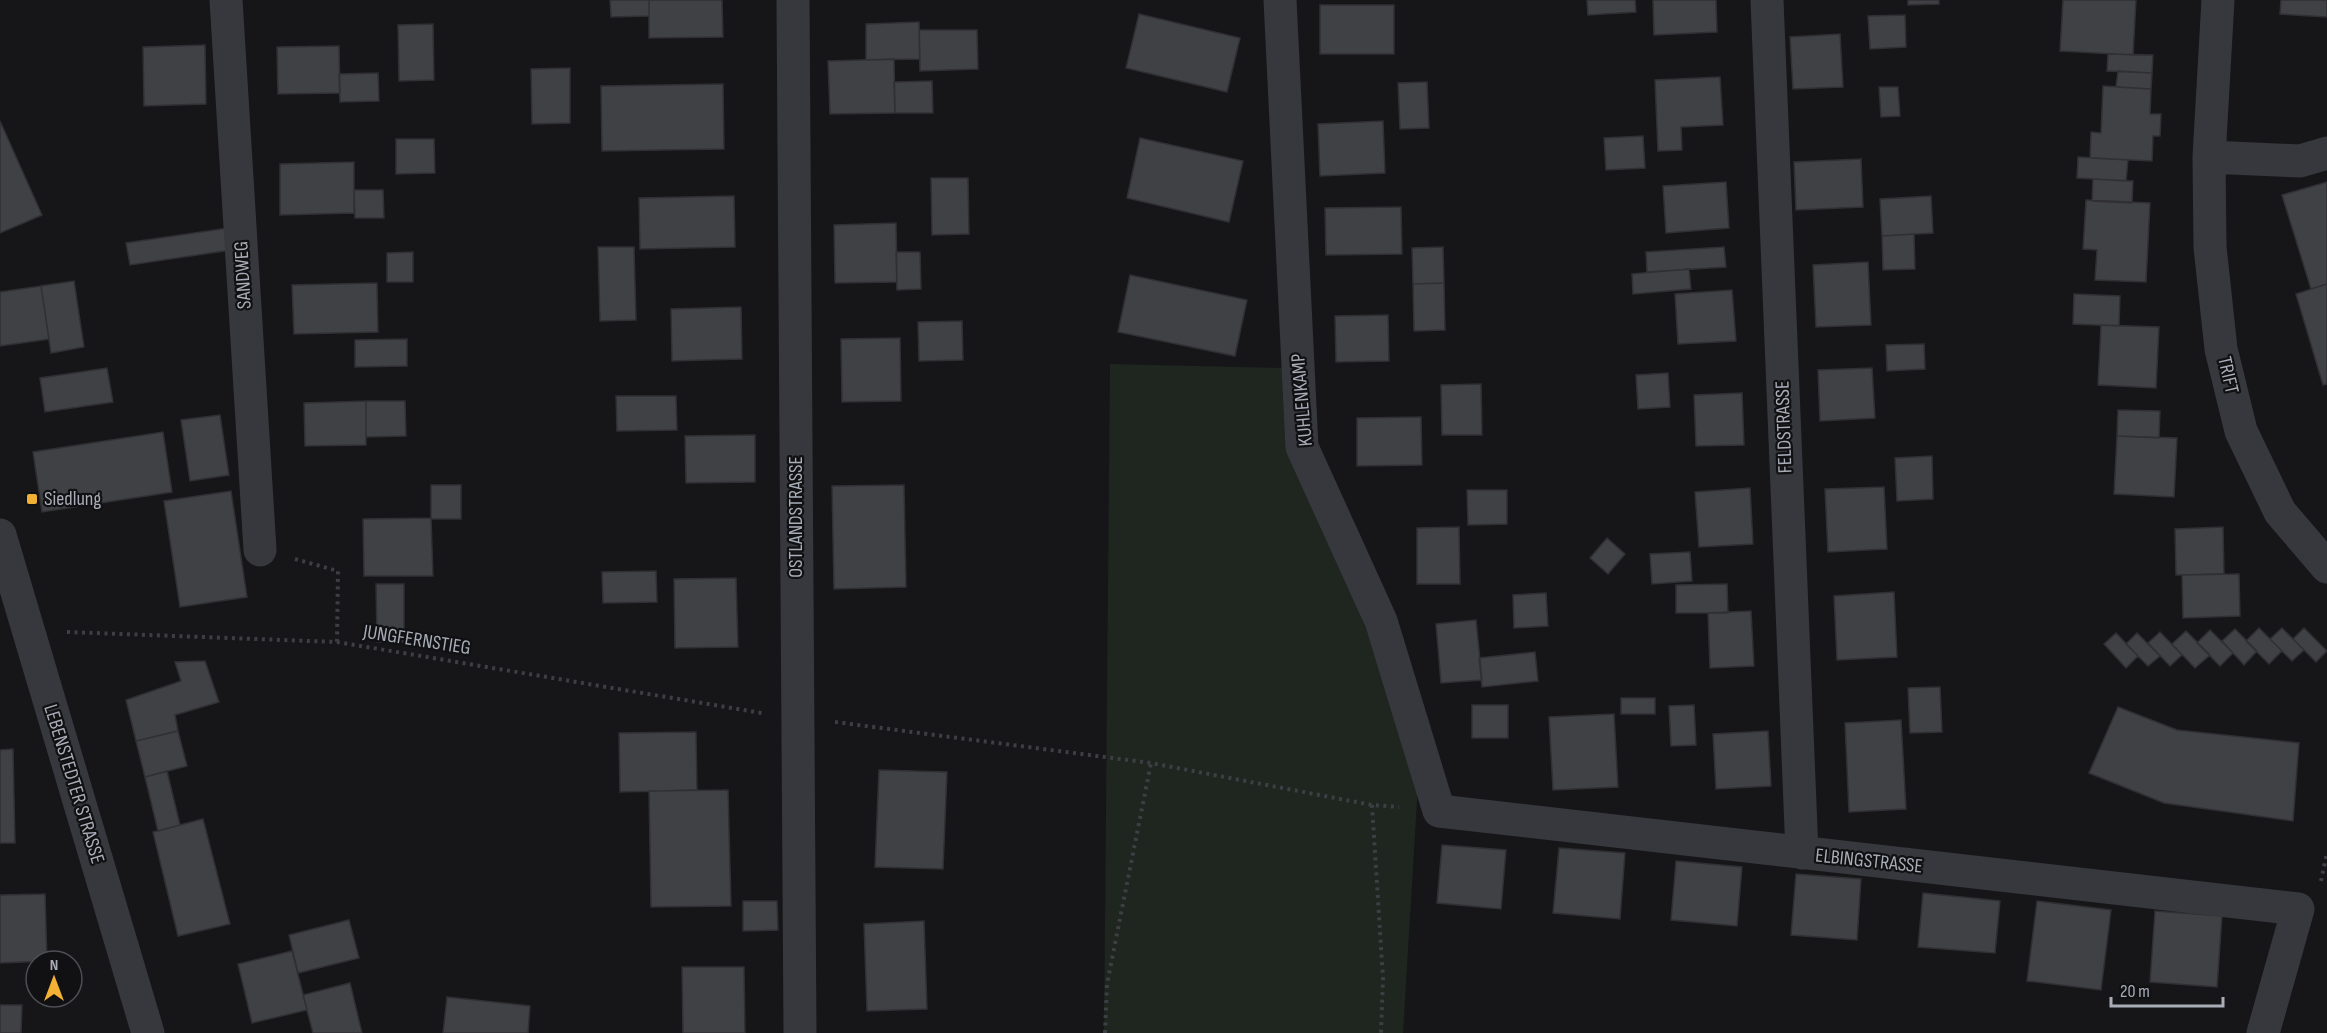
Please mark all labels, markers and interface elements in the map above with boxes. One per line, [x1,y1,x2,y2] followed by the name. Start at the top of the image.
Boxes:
[229,240,257,310] street label: SANDWEG
[1286,353,1318,447] street label: KUHLENKAMP
[2212,354,2244,396] street label: TRIFT
[1770,380,1798,474] street label: FELDSTRASSE
[784,456,808,578] street label: OSTLANDSTRASSE
[44,487,101,511] place label: Siedlung
[25,492,39,506] marker: Siedlung
[361,620,472,660] street label: JUNGFERNSTIEG
[38,701,110,867] street label: LEBENSTEDTER STRASSE
[1814,843,1924,879] street label: ELBINGSTRASSE
[24,949,84,1009] north arrow
[50,956,58,975] text: N
[2111,970,2224,1008] scale bar
[2120,981,2150,1002] text: 20 m

